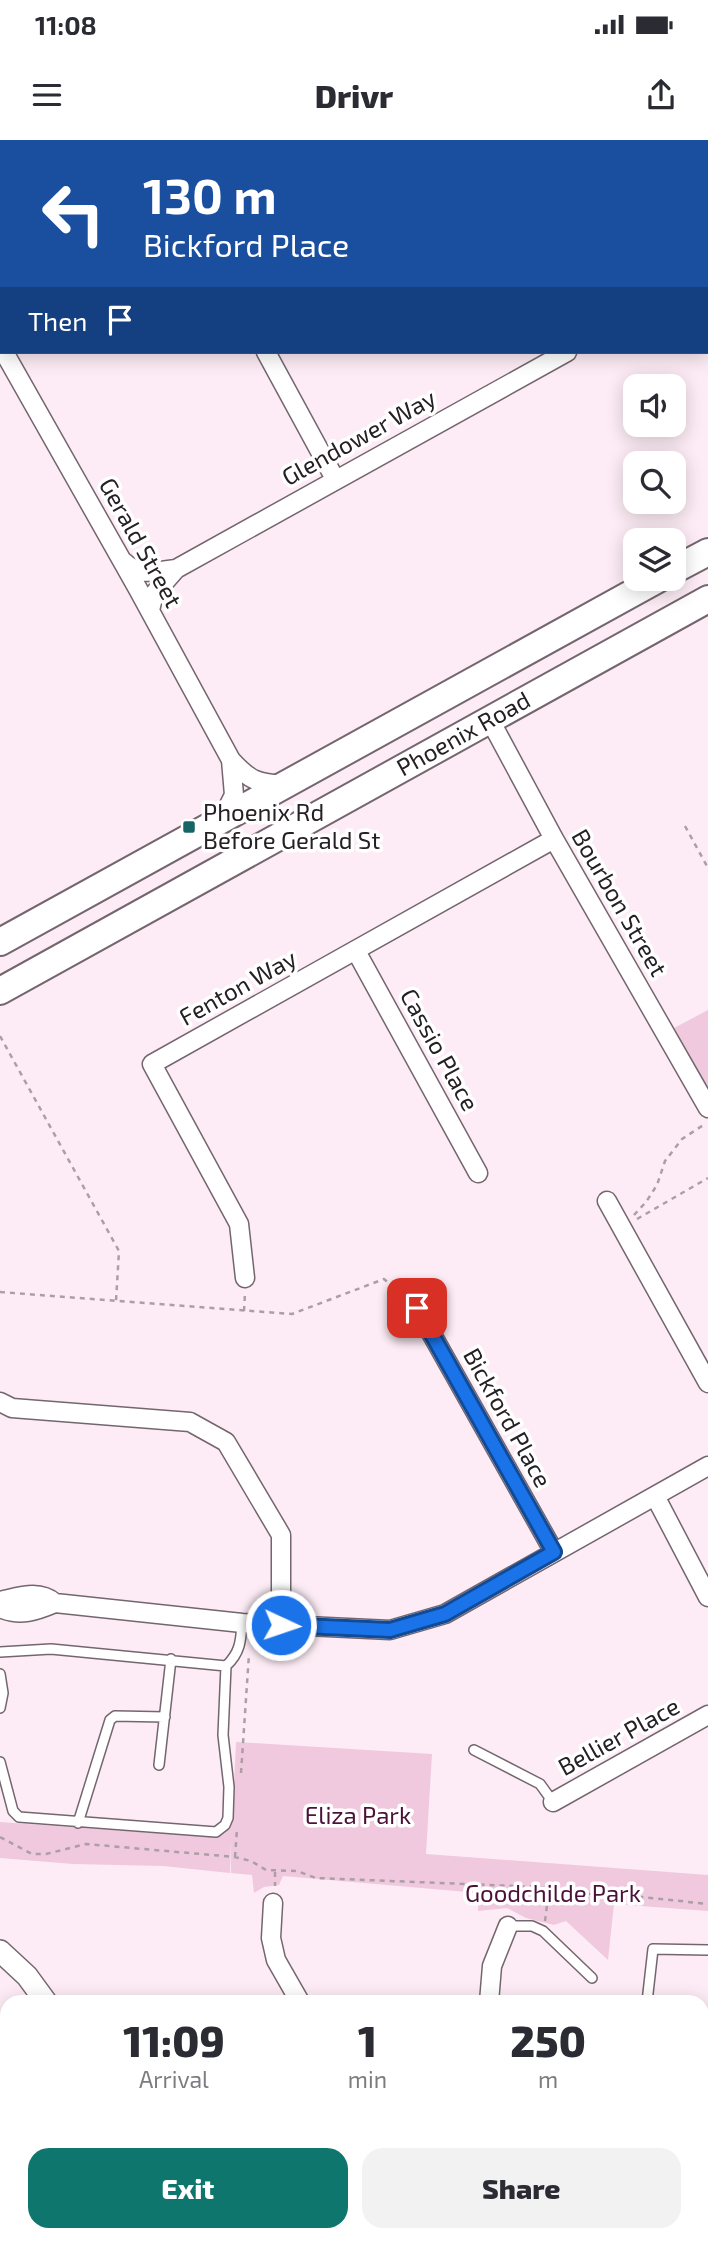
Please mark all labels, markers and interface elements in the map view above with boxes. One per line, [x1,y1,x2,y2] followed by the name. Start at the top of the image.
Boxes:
[35,9,97,40] text: 11:08
[28,76,66,114] icon: menu
[315,76,393,114] text: Drivr
[642,76,680,114] icon: share
[143,165,277,224] text: 130 m
[28,168,119,259] icon: left
[143,225,349,263] text: Bickford Place
[101,301,139,339] icon: arrive
[28,305,87,336] text: Then
[623,374,686,591] map controls
[623,374,686,437] button: sound
[276,382,441,491] street label: Glendower Way
[623,451,686,514] button: search
[94,472,189,612] street label: Gerald Street
[623,528,686,591] button: layers
[391,684,535,781] street label: Phoenix Road
[203,797,380,854] place label: Phoenix Rd Before Gerald St
[181,819,197,835] marker: Phoenix Rd Before Gerald St
[566,823,674,981] street label: Bourbon Street
[174,942,301,1031] street label: Fenton Way
[395,983,486,1115] street label: Cassio Place
[387,1278,447,1338] pin
[398,1289,436,1327] icon: arrive
[458,1343,559,1492] street label: Bickford Place
[244,1588,318,1662] position arrow
[553,1690,684,1781] street label: Bellier Place
[305,1800,411,1829] park label: Eliza Park
[465,1878,641,1907] park label: Goodchilde Park
[123,2015,225,2065] text: 11:09
[358,2015,377,2065] text: 1
[510,2015,586,2065] text: 250
[139,2065,209,2093] text: Arrival
[348,2065,387,2093] text: min
[538,2065,558,2093] text: m
[28,2148,348,2228] button: Exit
[362,2148,681,2228] button: Share

